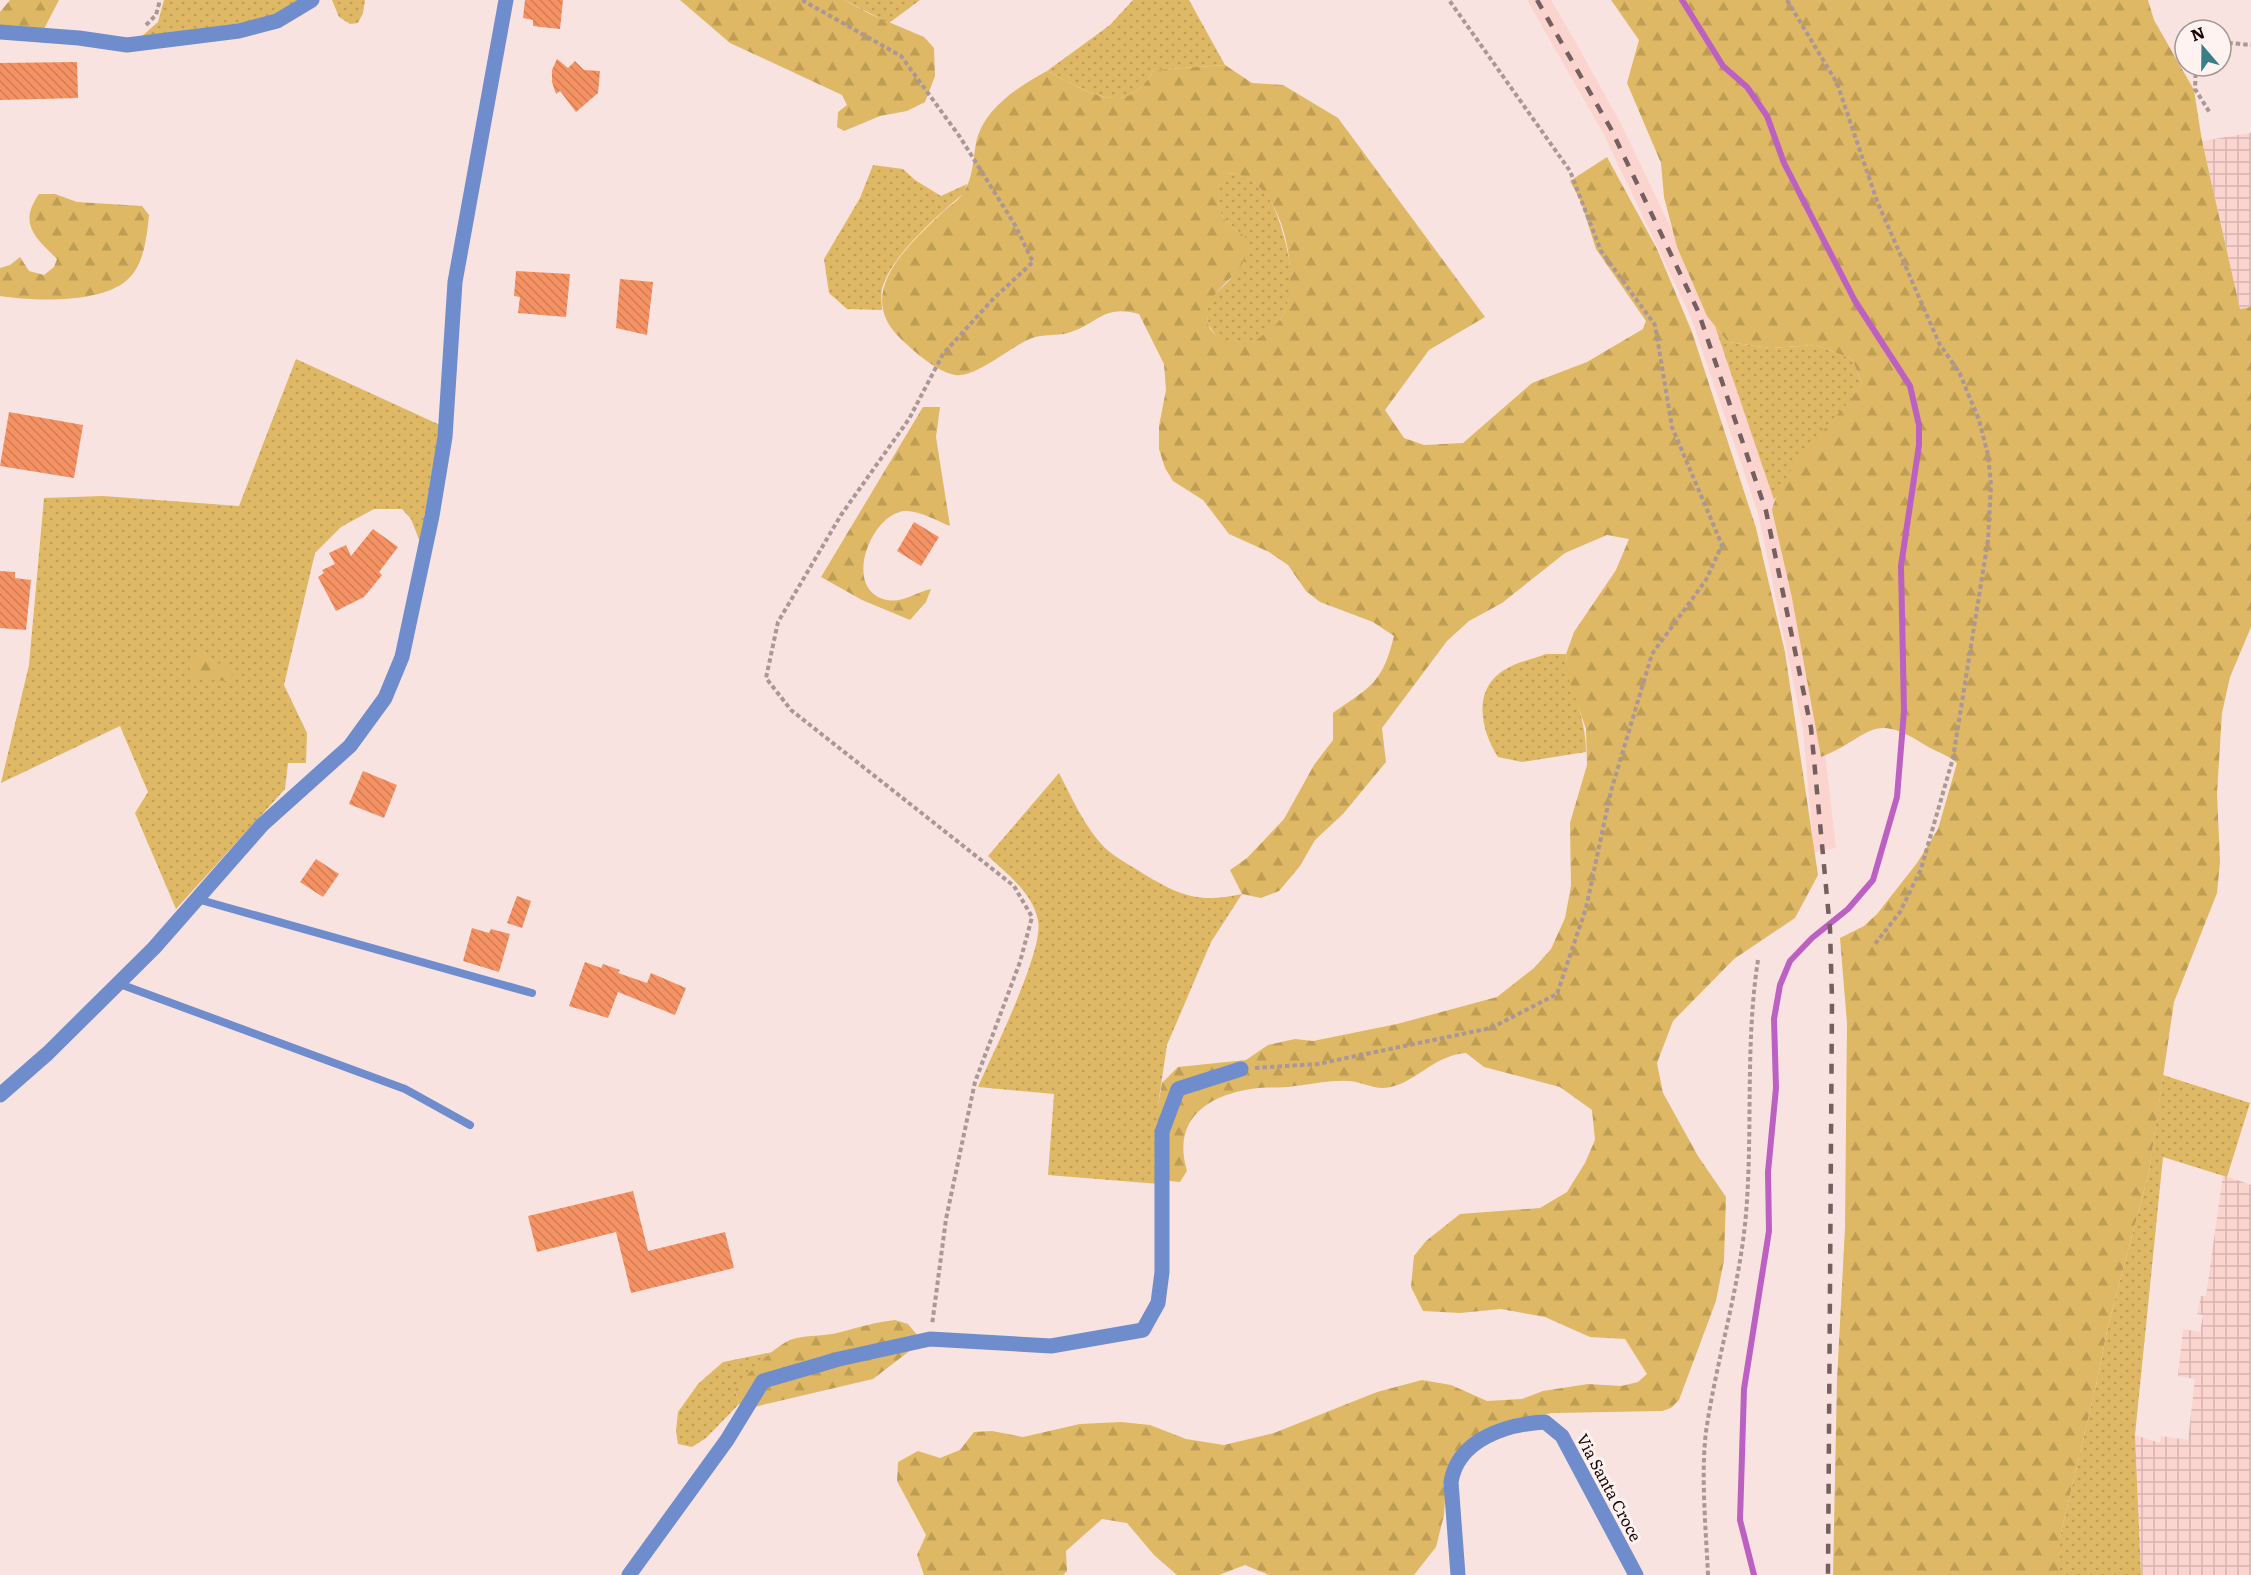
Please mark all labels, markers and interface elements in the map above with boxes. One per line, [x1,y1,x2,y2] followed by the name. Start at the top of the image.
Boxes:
[2173,18,2233,78] north arrow
[2187,19,2208,47] text: N
[1571,1429,1649,1545] street label: Via Santa Croce

